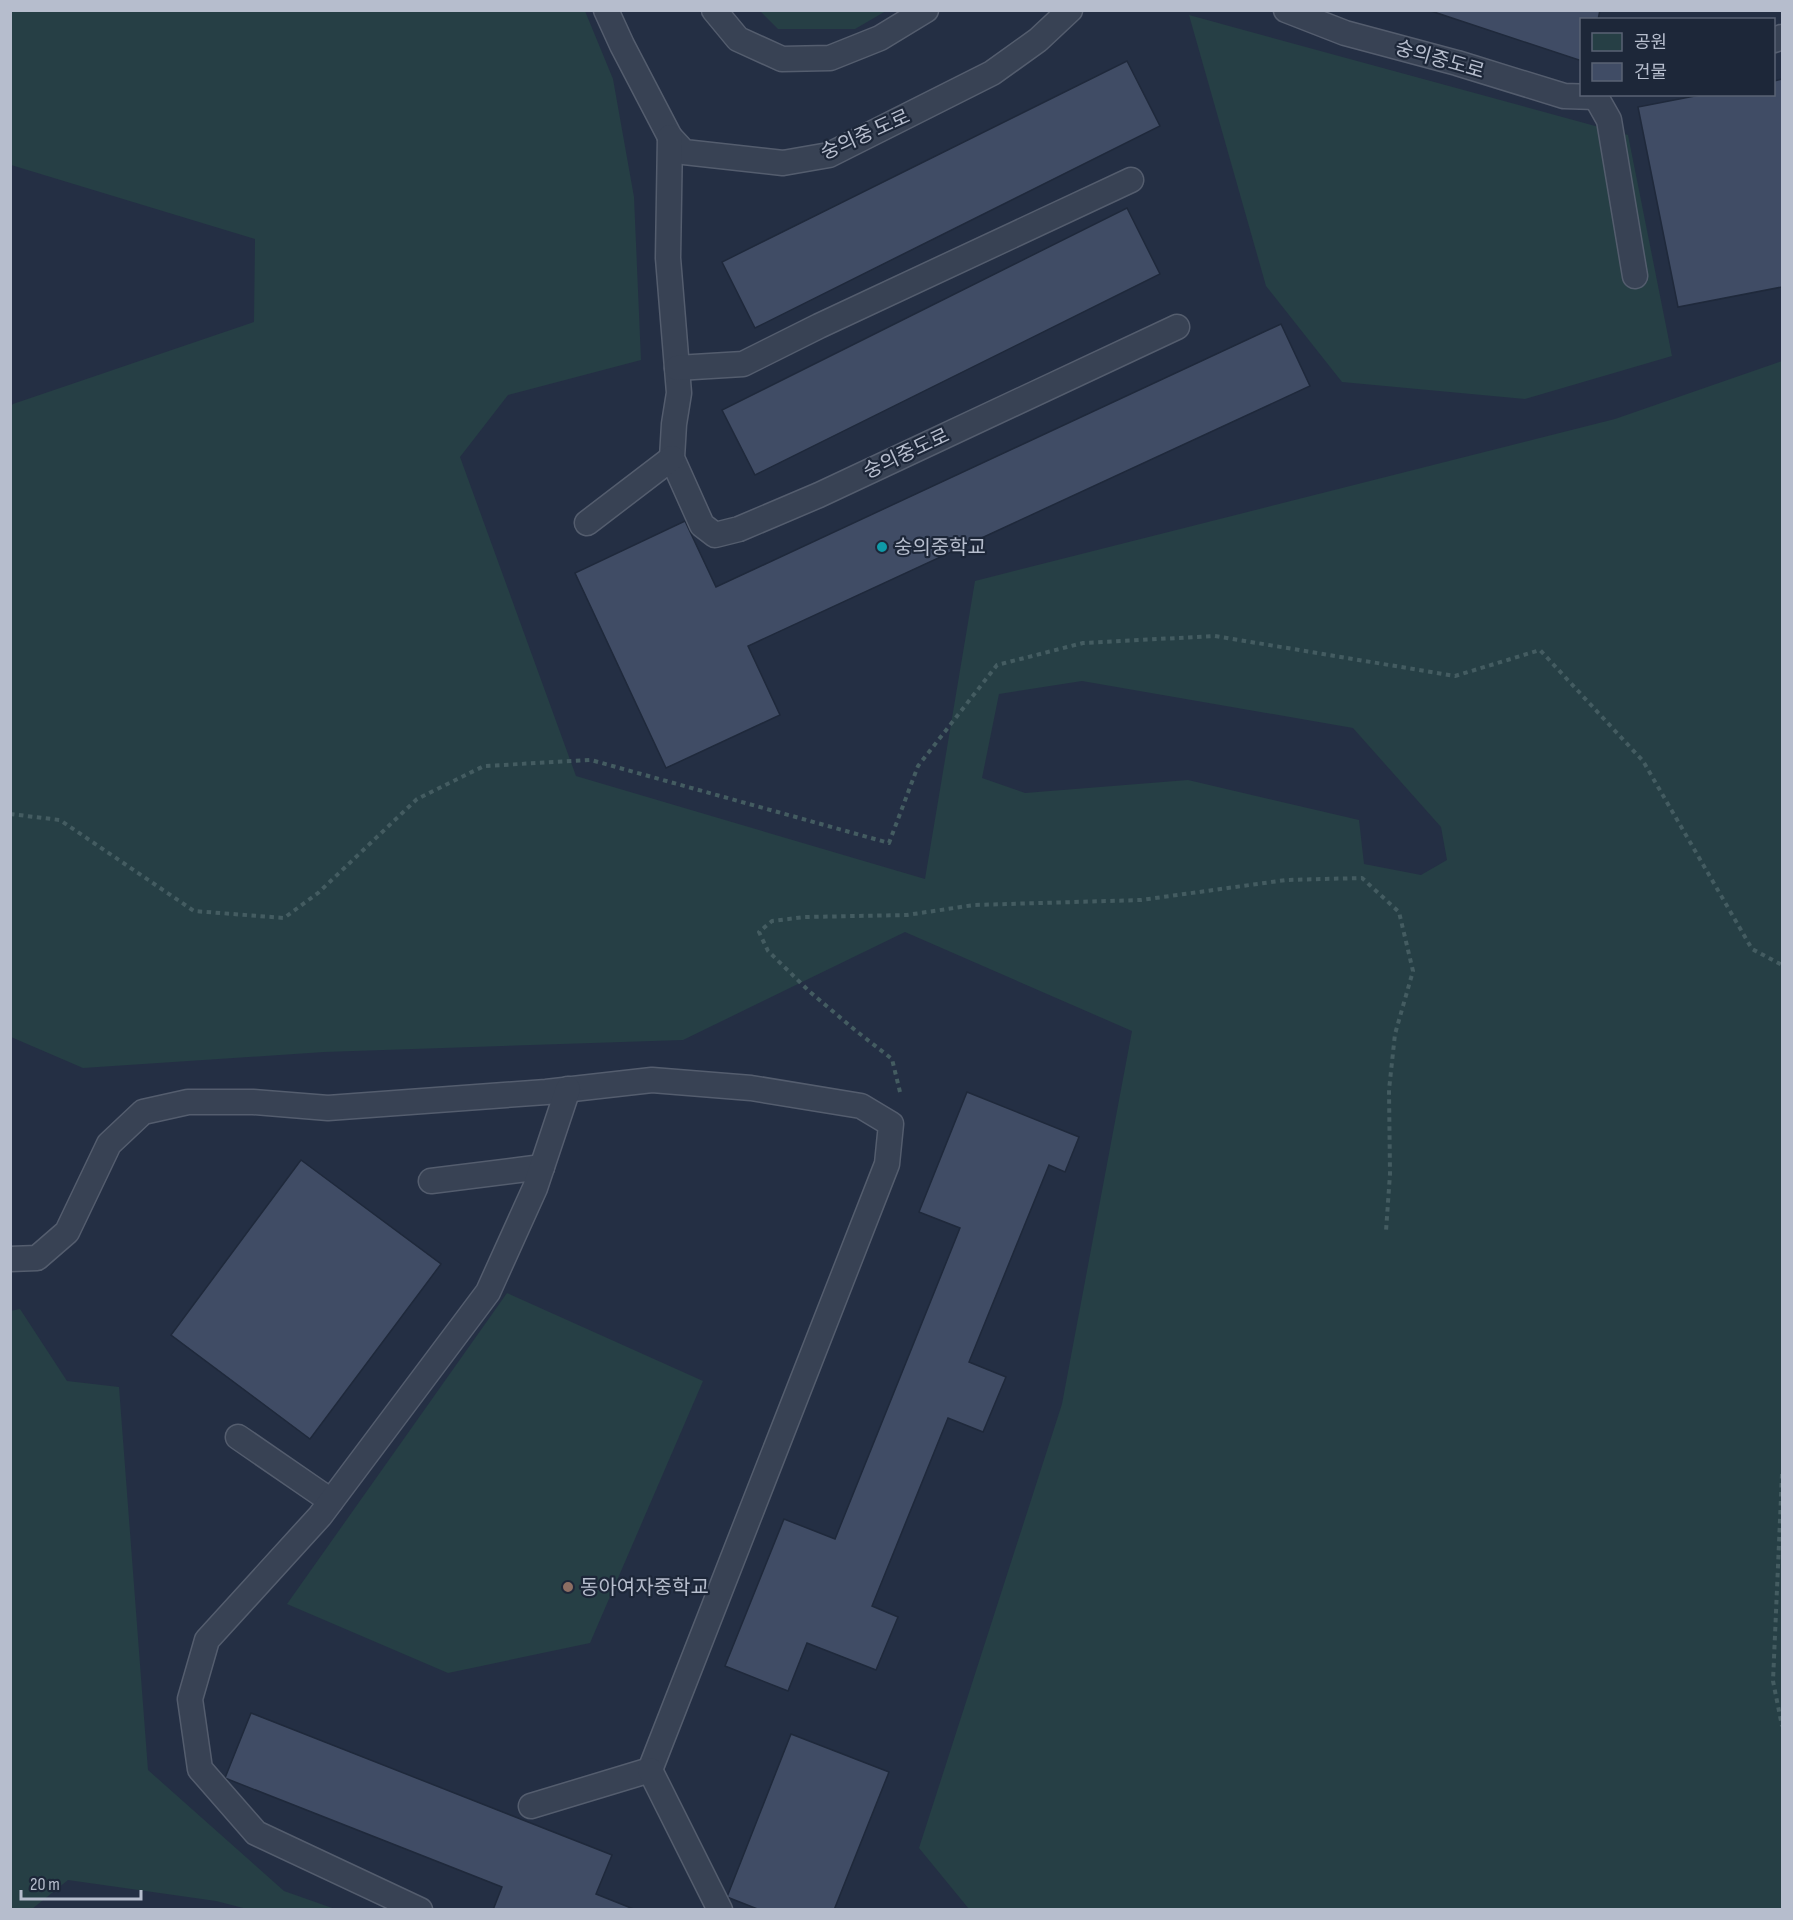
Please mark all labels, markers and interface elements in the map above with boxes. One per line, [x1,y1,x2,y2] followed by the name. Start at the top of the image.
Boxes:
[1580,18,1775,96] legend
[1634,32,1667,53] text: 공원
[1392,36,1487,84] street label: 숭의중도로
[1634,62,1667,83] text: 건물
[817,105,914,165] street label: 숭의중 도로
[860,424,953,484] street label: 숭의중도로
[894,536,986,560] place label: 숭의중학교
[875,540,889,554] marker: 숭의중학교
[580,1576,709,1600] place label: 동아여자중학교
[561,1580,575,1594] marker: 동아여자중학교
[21,1863,141,1901] scale bar
[30,1874,60,1895] text: 20 m

